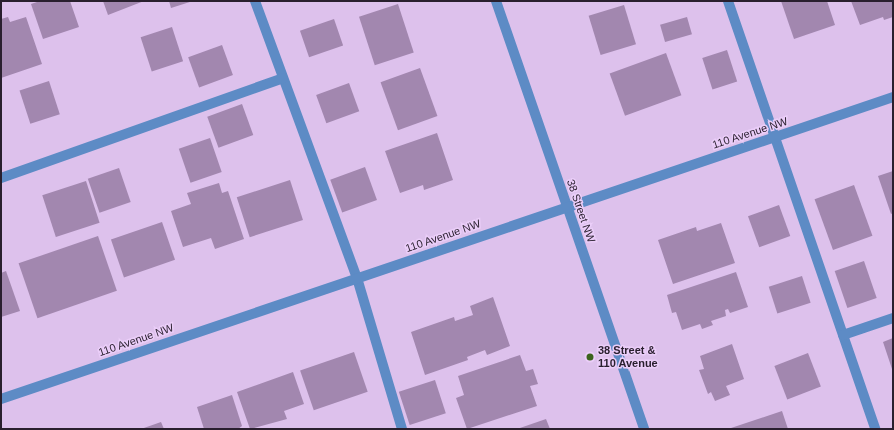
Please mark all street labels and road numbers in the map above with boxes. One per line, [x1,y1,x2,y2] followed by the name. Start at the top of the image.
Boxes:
[710,115,790,151] street label: 110 Avenue NW
[564,178,598,244] street label: 38 Street NW
[403,217,483,255] street label: 110 Avenue NW
[96,321,176,359] street label: 110 Avenue NW

